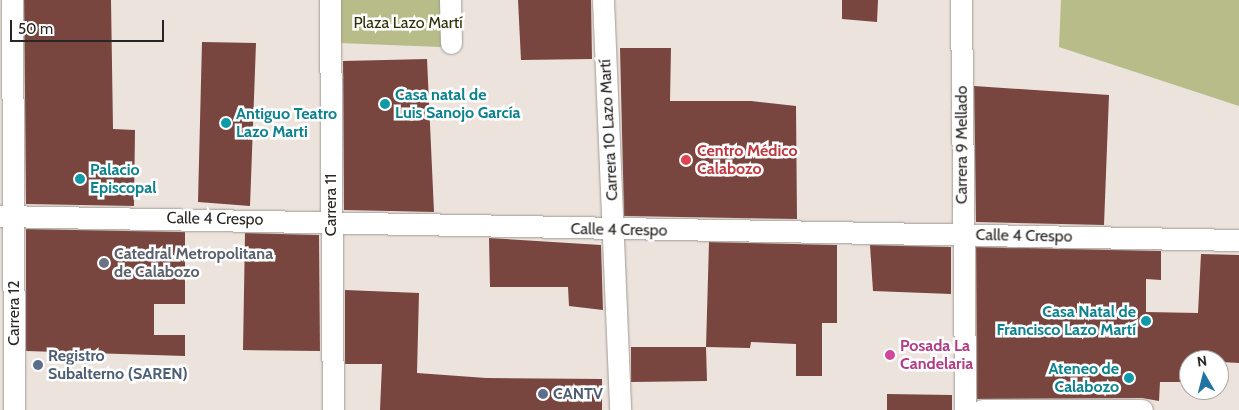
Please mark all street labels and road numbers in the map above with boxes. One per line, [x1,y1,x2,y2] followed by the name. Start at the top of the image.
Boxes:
[596,59,622,201] street label: Carrera 10 Lazo Martí
[952,86,972,204] street label: Carrera 9 Mellado
[321,174,341,236] street label: Carrera 11
[166,209,264,229] street label: Calle 4 Crespo
[570,220,668,240] street label: Calle 4 Crespo
[975,226,1073,246] street label: Calle 4 Crespo
[4,280,24,346] street label: Carrera 12

